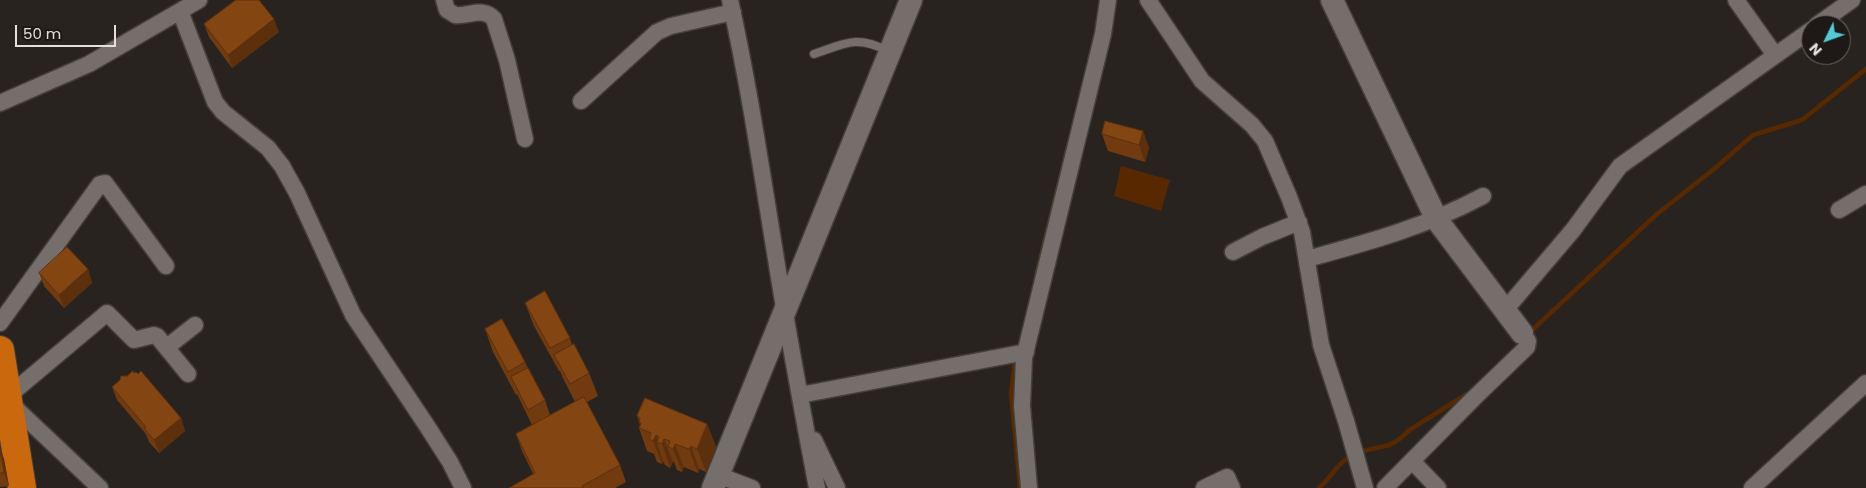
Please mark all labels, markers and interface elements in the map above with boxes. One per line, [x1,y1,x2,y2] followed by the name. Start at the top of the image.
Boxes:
[18,15,119,47] scale bar
[1801,15,1851,65] north arrow
[23,23,61,44] text: 50 m
[1805,39,1827,60] text: N

